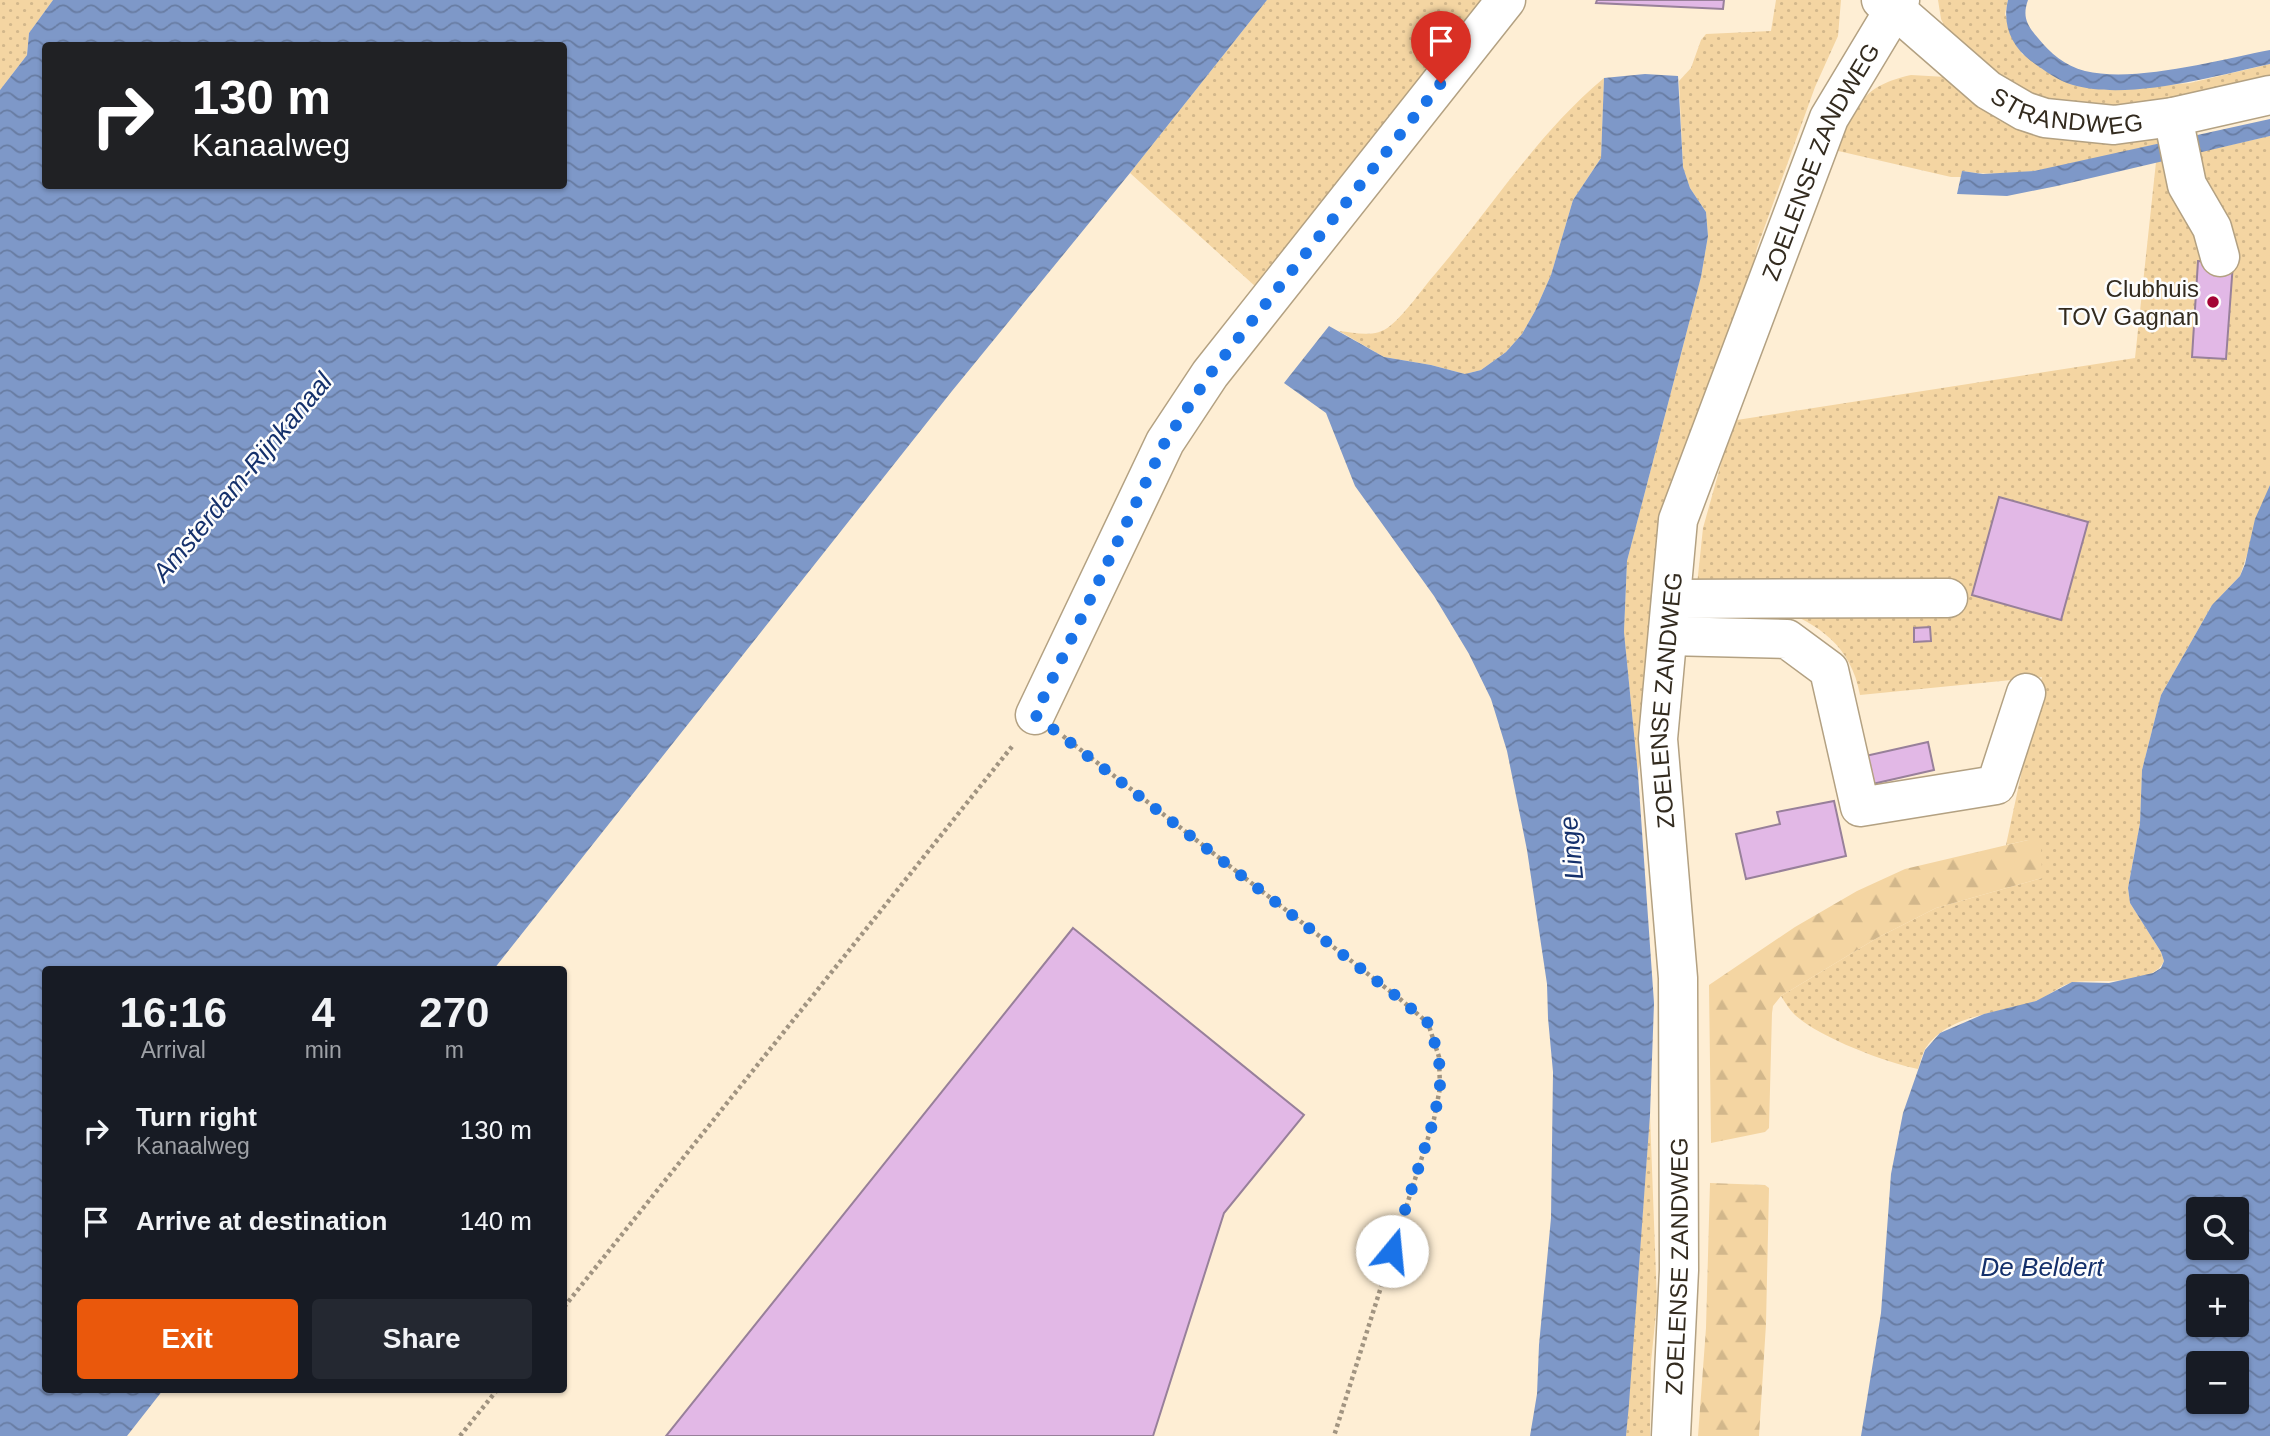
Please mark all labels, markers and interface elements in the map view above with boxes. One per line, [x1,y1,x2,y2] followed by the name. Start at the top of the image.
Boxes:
[1411,11,1471,83] pin
[1422,22,1460,60] icon: arrive
[1756,38,1885,284] street label: ZOELENSE ZANDWEG
[77,70,168,161] icon: right
[192,70,331,124] text: 130 m
[1986,81,2144,139] street label: STRANDWEG
[192,127,350,163] text: Kanaalweg
[2058,275,2199,330] place label: Clubhuis TOV Gagnan
[2205,294,2221,310] marker: Clubhuis TOV Gagnan
[145,366,339,589] water label: Amsterdam-Rijnkanaal
[1644,571,1687,830] street label: ZOELENSE ZANDWEG
[1553,815,1589,881] water label: Linge
[120,989,227,1036] text: 16:16
[311,989,335,1036] text: 4
[419,989,489,1036] text: 270
[141,1037,206,1063] text: Arrival
[305,1037,342,1063] text: min
[445,1037,464,1063] text: m
[136,1102,257,1132] text: Turn right
[77,1112,115,1150] icon: right
[460,1115,532,1145] text: 130 m
[136,1133,250,1159] text: Kanaalweg
[1660,1137,1693,1395] street label: ZOELENSE ZANDWEG
[2186,1197,2249,1414] map controls
[2186,1197,2249,1260] button: search
[77,1203,115,1241] icon: arrive
[136,1206,387,1236] text: Arrive at destination
[460,1206,532,1236] text: 140 m
[1355,1214,1429,1288] position arrow
[1981,1252,2105,1282] water label: De Beldert
[2186,1274,2249,1337] button: +
[77,1299,298,1379] button: Exit
[312,1299,532,1379] button: Share
[2186,1351,2249,1414] button: −

